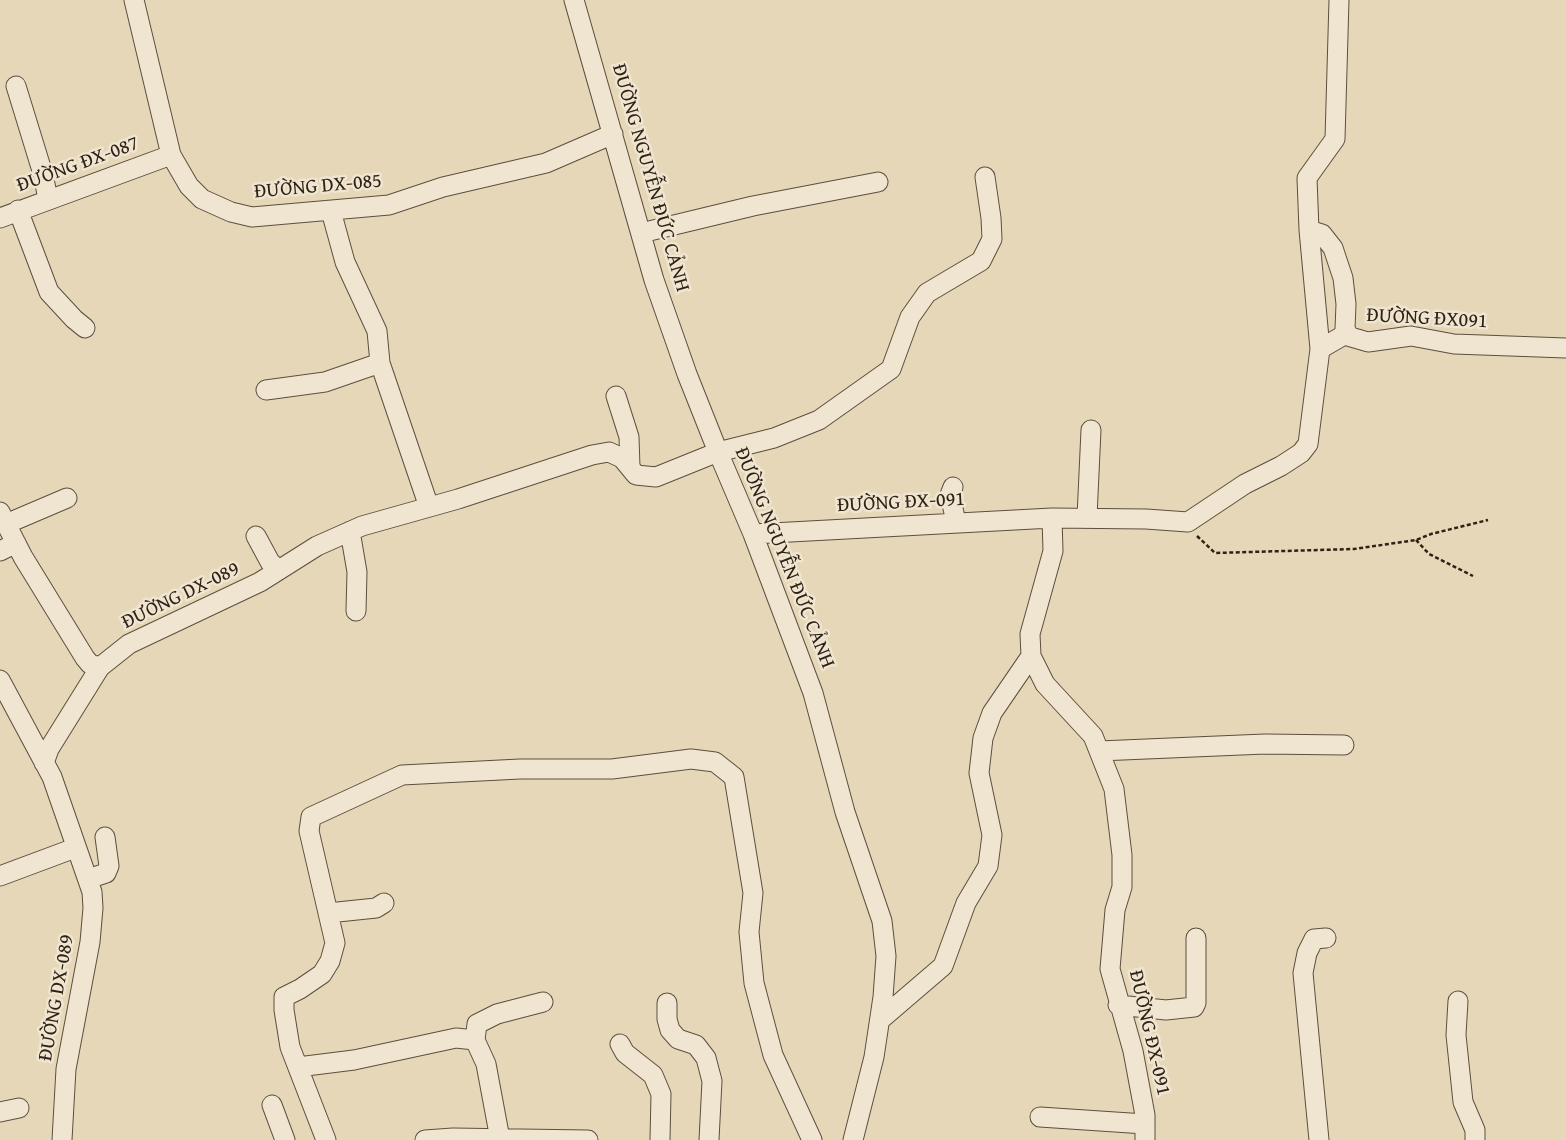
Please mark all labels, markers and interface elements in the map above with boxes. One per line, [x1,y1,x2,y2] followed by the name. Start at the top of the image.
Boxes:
[606,61,694,295] street label: ĐƯỜNG NGUYỄN ĐỨC CẢNH
[14,132,142,198] street label: ĐƯỜNG ĐX-087
[253,169,383,205] street label: ĐƯỜNG DX-085
[1366,304,1488,334] street label: ĐƯỜNG ĐX091
[729,444,839,672] street label: ĐƯỜNG NGUYỄN ĐỨC CẢNH
[836,488,966,518] street label: ĐƯỜNG ĐX-091
[118,557,244,635] street label: ĐƯỜNG DX-089
[34,933,80,1063] street label: ĐƯỜNG DX-089
[1123,968,1175,1098] street label: ĐƯỜNG ĐX-091

